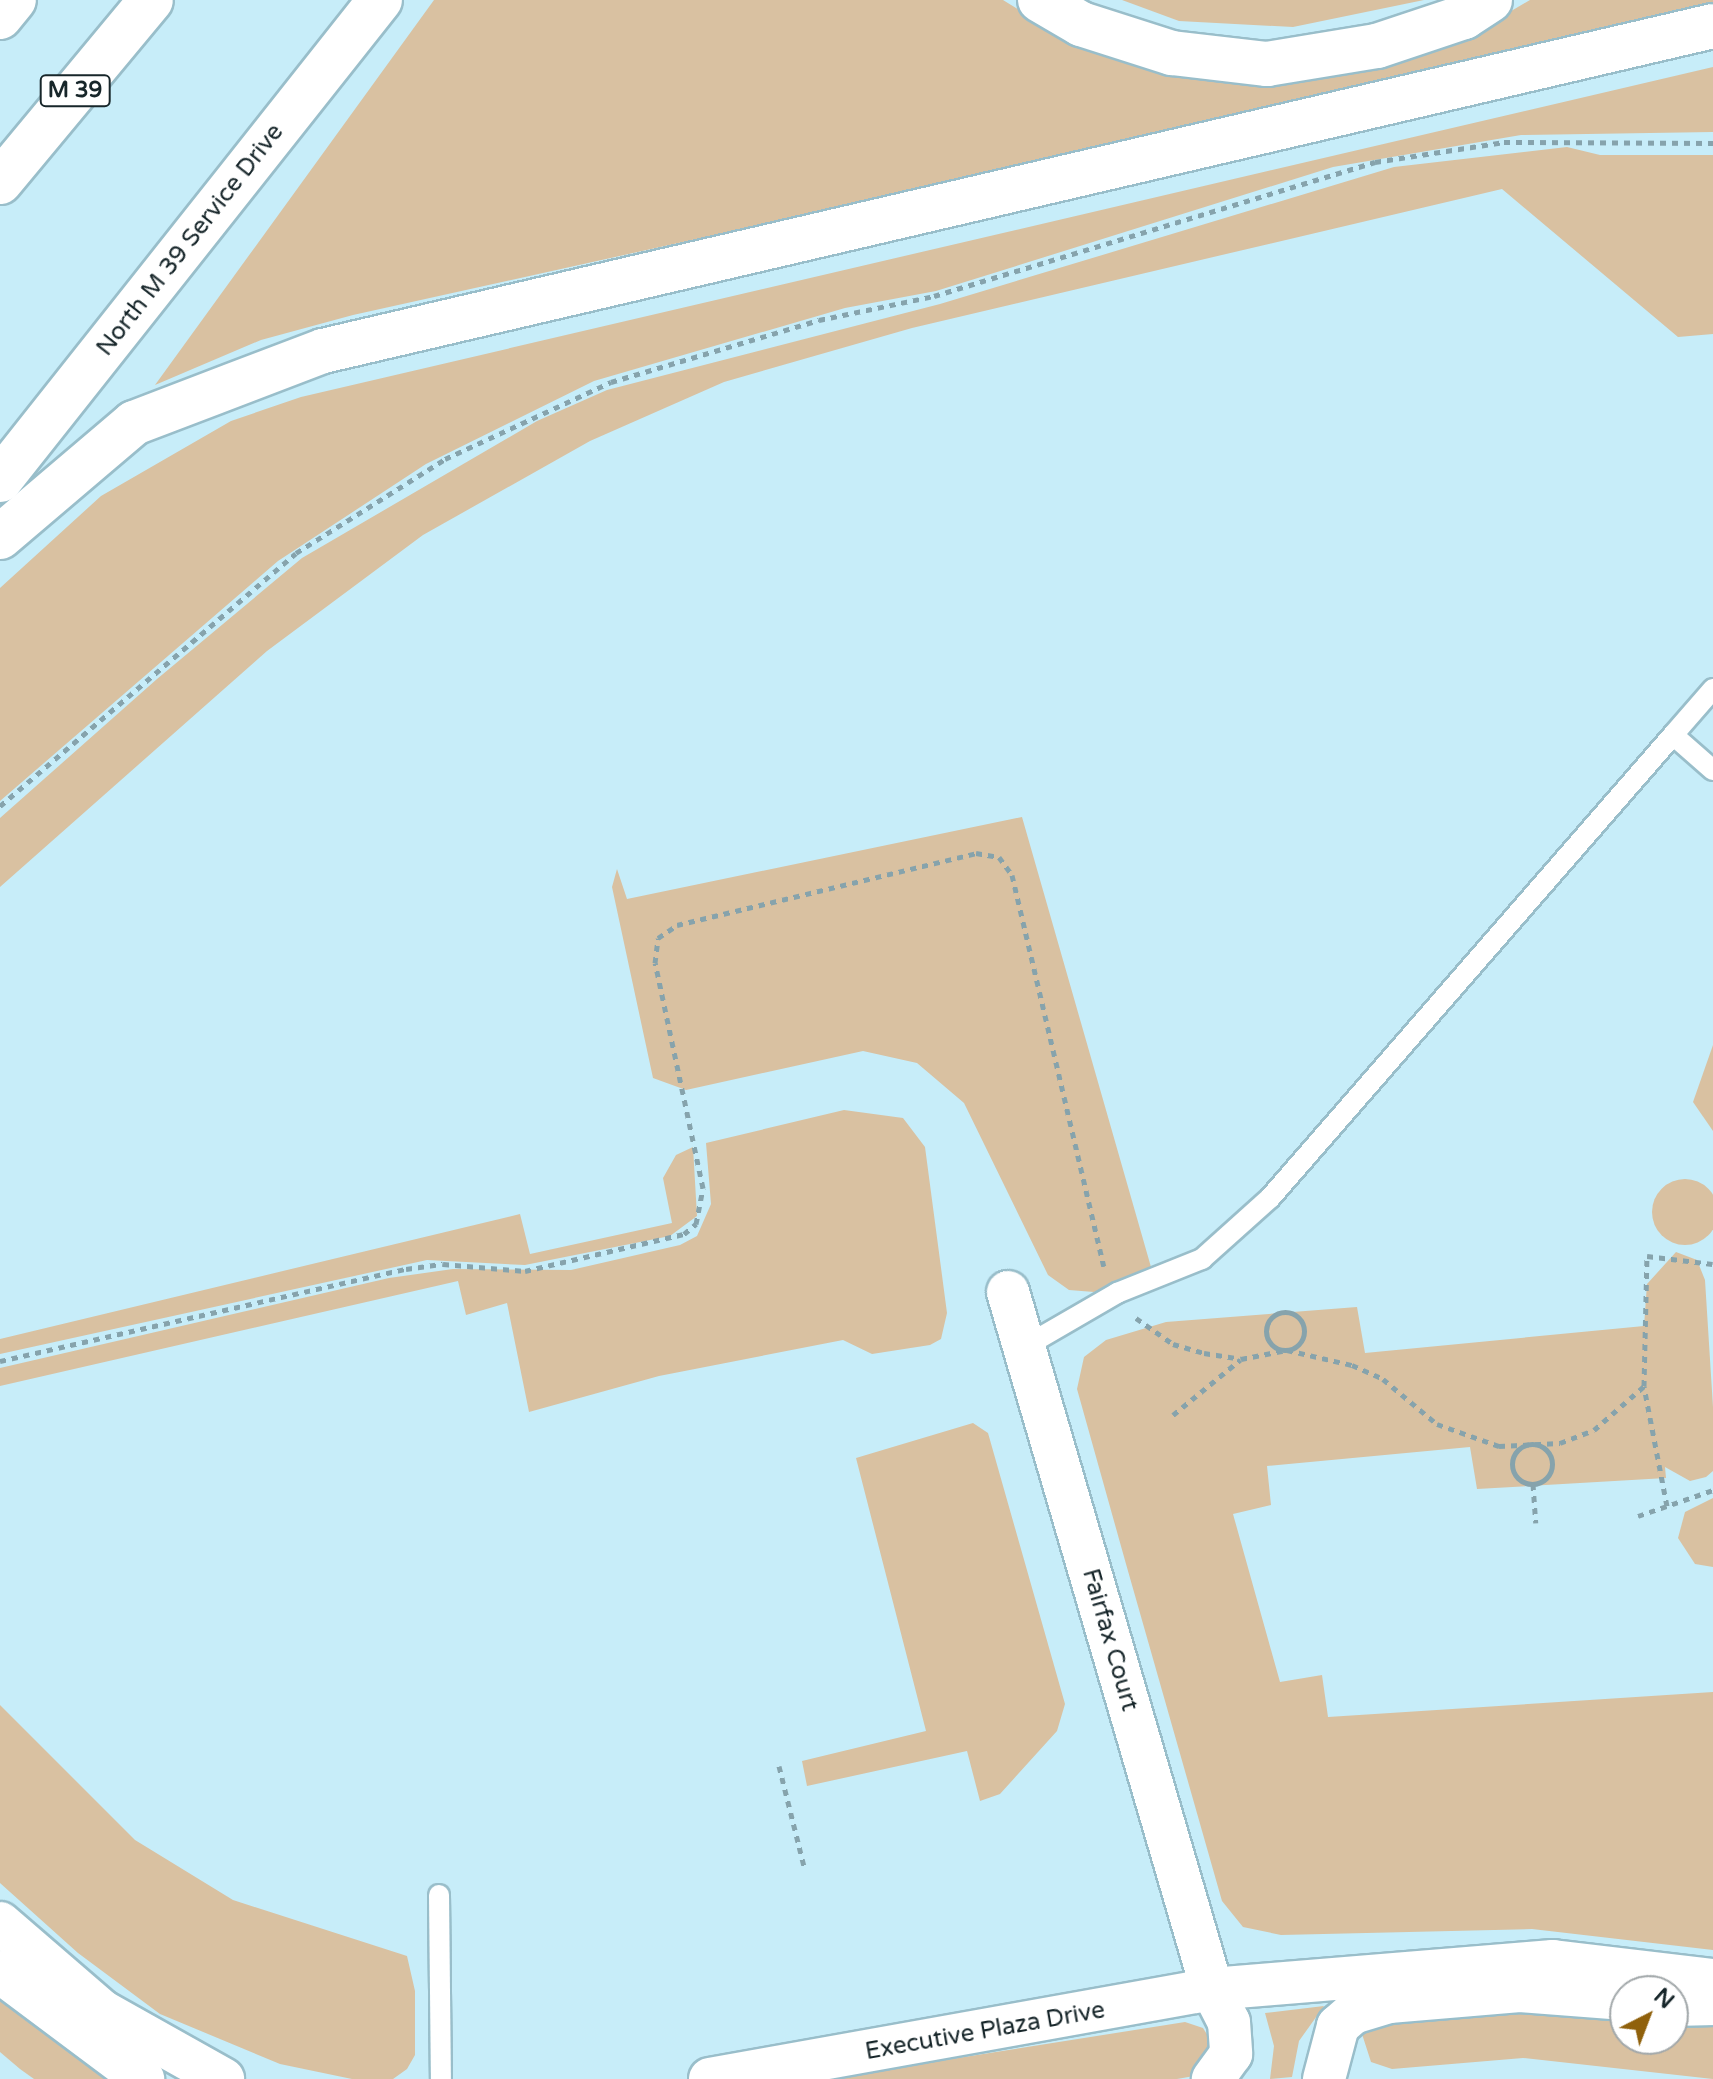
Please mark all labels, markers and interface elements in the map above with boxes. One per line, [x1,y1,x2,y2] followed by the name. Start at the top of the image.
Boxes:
[39,73,111,109] road number: M 39
[90,118,290,362] street label: North M 39 Service Drive
[1076,1565,1144,1715] street label: Fairfax Court
[1609,1975,1689,2055] north arrow
[1648,1983,1679,2014] text: N
[863,1996,1107,2066] street label: Executive Plaza Drive

